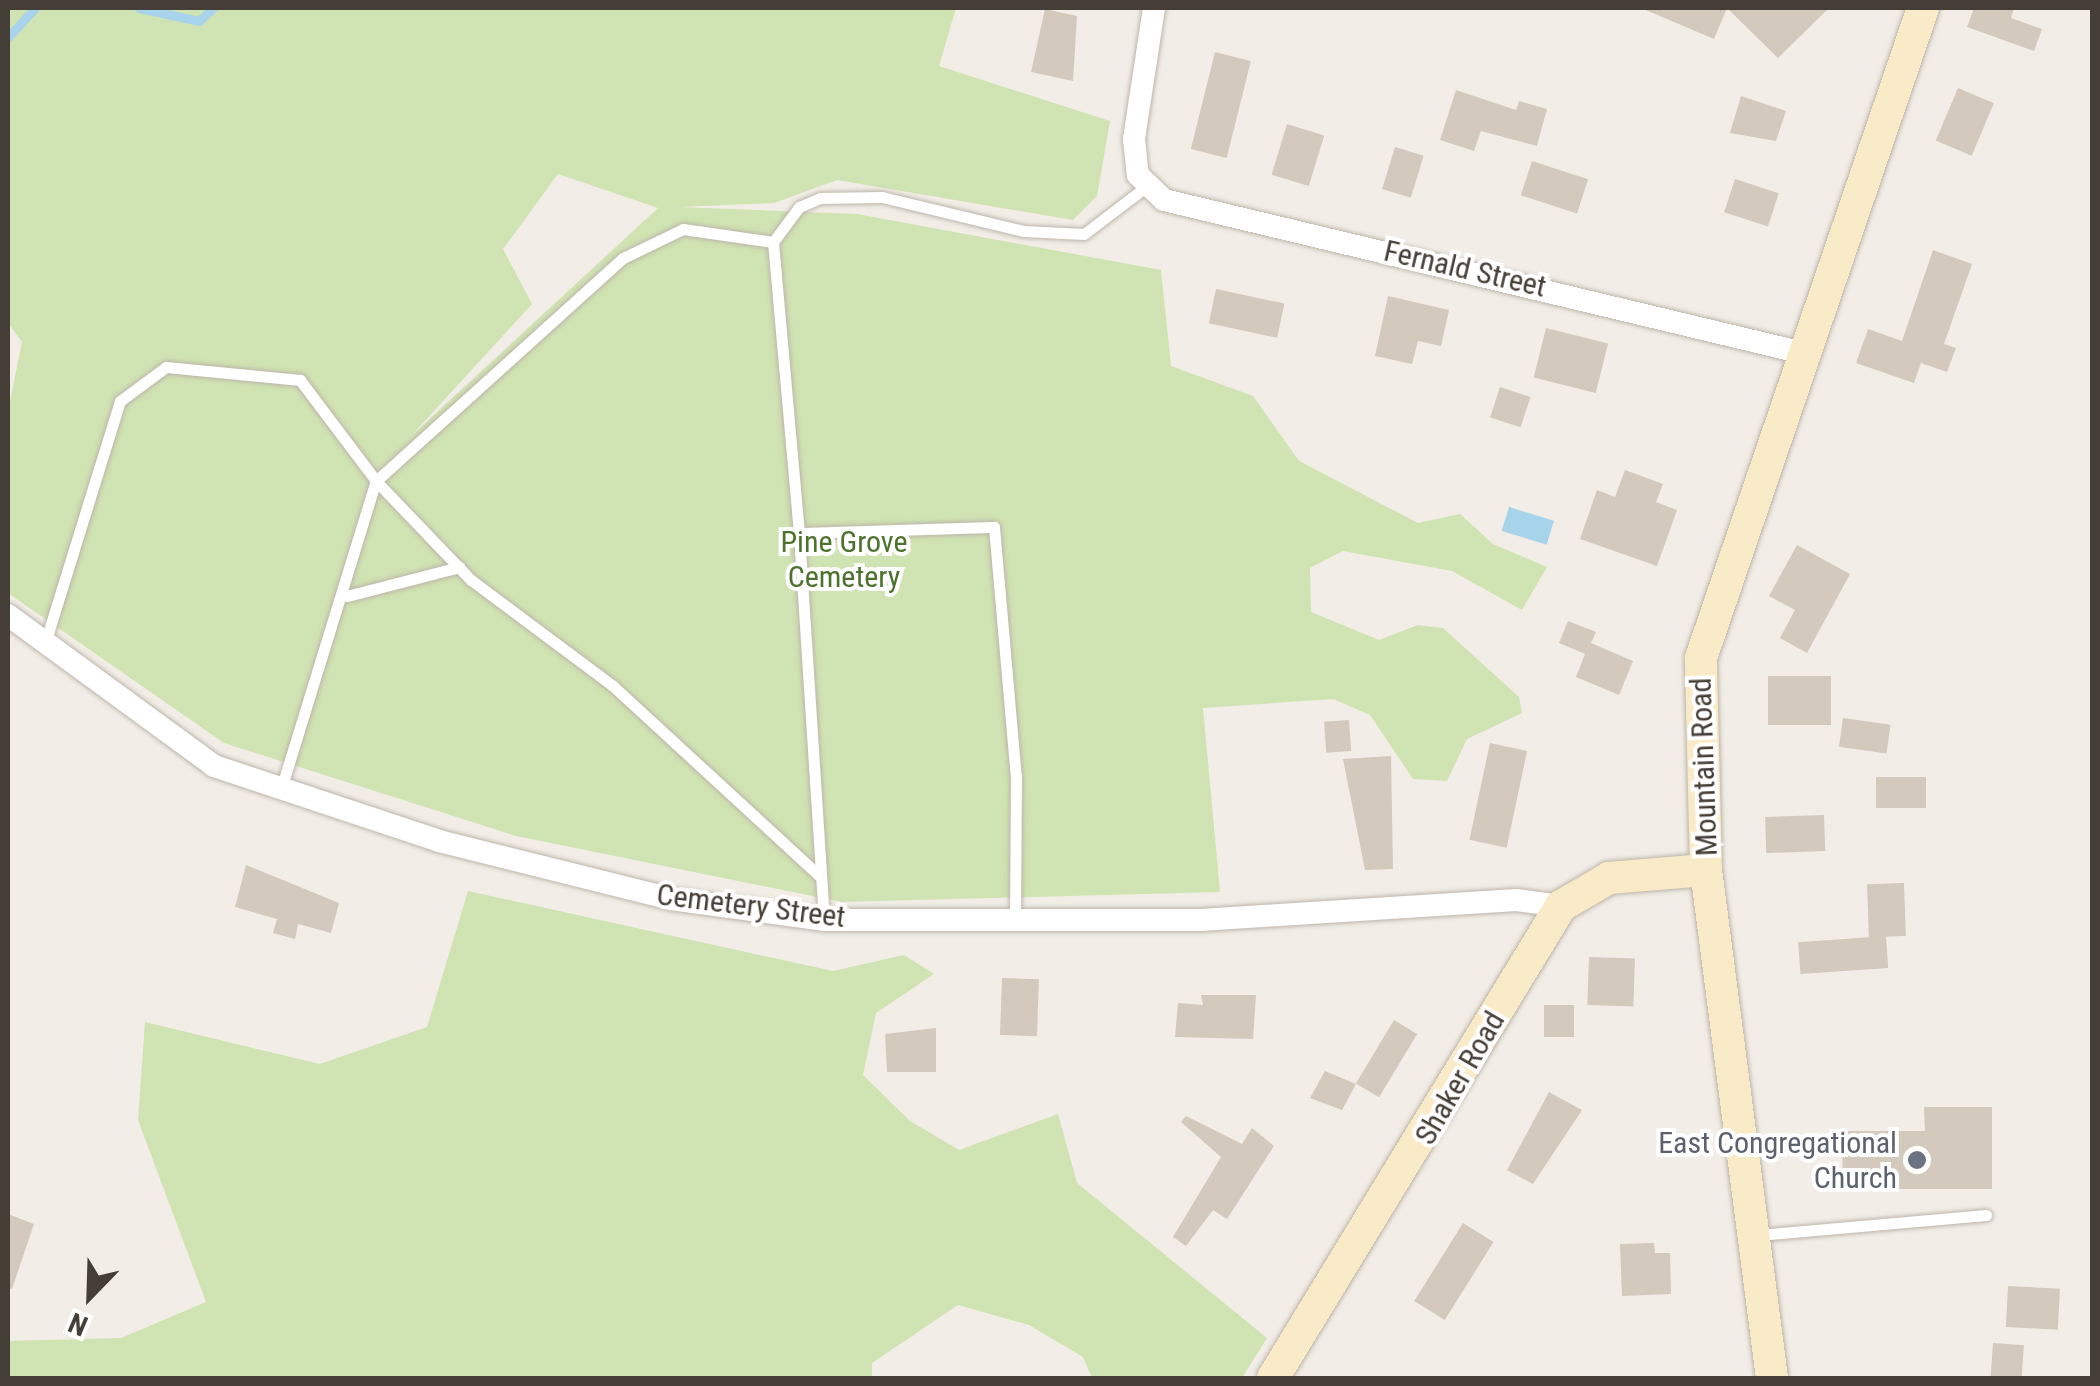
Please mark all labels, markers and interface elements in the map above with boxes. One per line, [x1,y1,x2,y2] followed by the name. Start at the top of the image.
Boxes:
[1380,233,1550,305] street label: Fernald Street
[780,524,908,594] park label: Pine Grove Cemetery
[1683,677,1725,857] street label: Mountain Road
[655,877,847,935] street label: Cemetery Street
[1407,1005,1513,1151] street label: Shaker Road
[1658,1125,1897,1196] place label: East Congregational Church
[1906,1149,1928,1171] marker: East Congregational Church
[40,1246,140,1346] north arrow
[64,1306,92,1343] text: N

